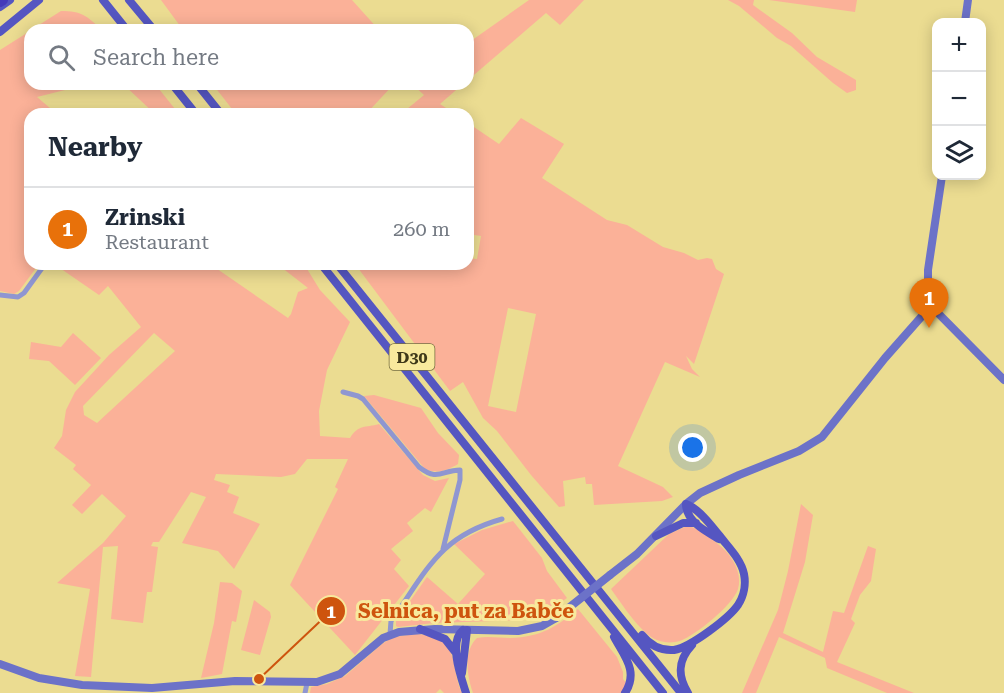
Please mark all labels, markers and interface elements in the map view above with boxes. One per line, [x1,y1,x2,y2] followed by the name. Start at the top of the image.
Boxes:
[932,18,986,180] map controls
[932,18,986,72] button: +
[24,24,474,90] search box
[45,41,78,74] icon: search
[93,45,219,70] text: Search here
[932,72,986,126] button: −
[932,126,986,180] button: layers
[48,132,142,162] text: Nearby
[105,205,185,230] text: Zrinski
[62,217,73,241] text: 1
[393,217,450,241] text: 260 m
[105,230,209,254] text: Restaurant
[910,278,948,328] pin: 1
[390,344,434,370] road number: D30
[678,433,707,462] your location
[316,592,586,630] callout: Selnica, put za Babče
[358,599,574,623] text: Selnica, put za Babče
[326,601,336,622] text: 1

